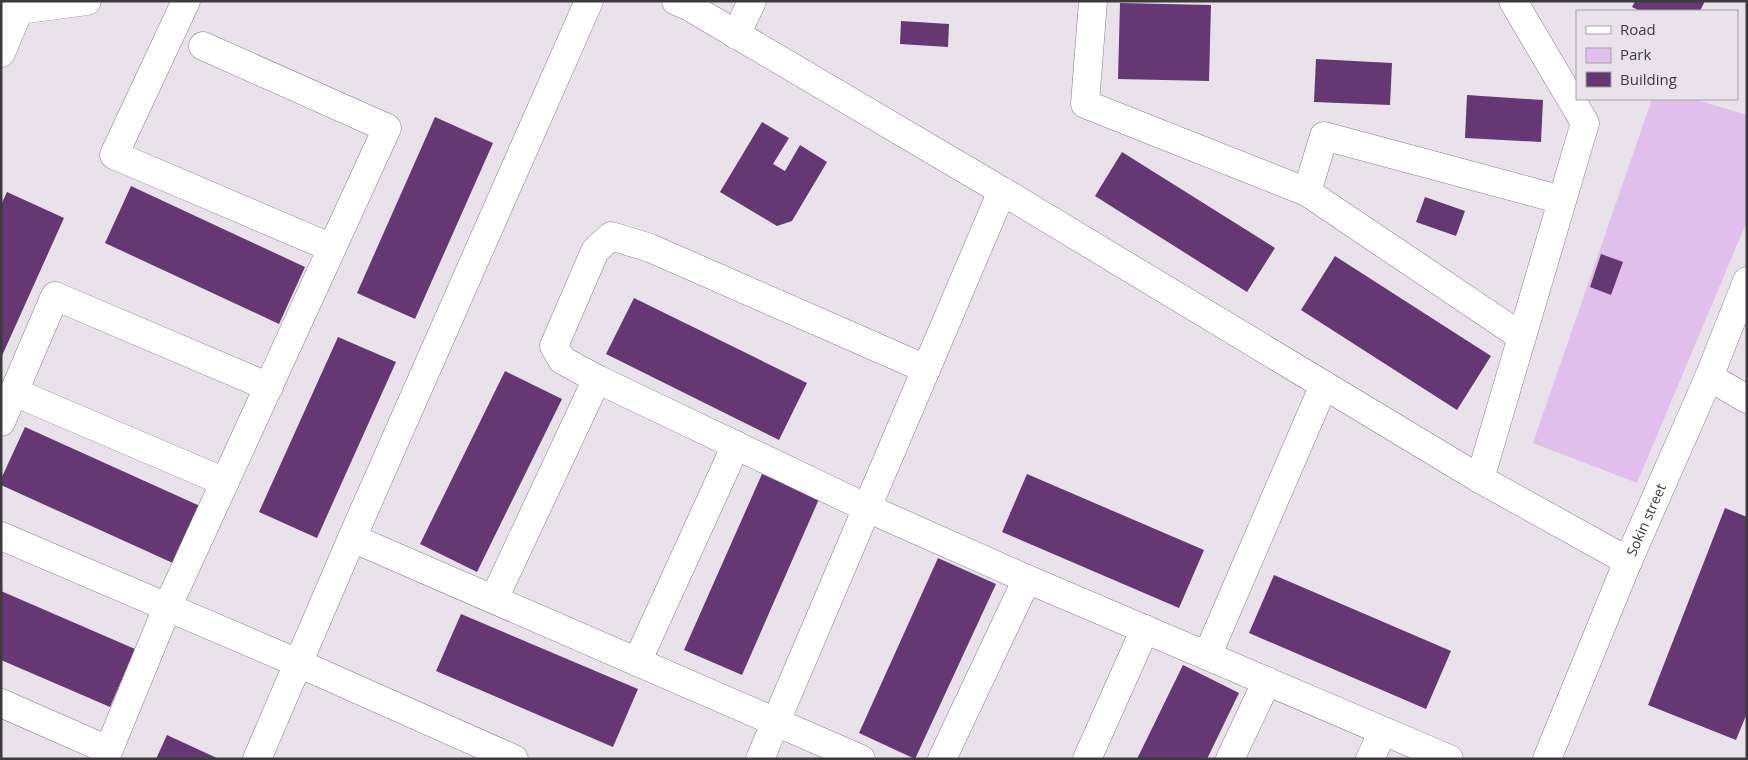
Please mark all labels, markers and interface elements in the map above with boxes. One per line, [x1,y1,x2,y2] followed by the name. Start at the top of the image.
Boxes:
[1576,10,1738,100] legend
[1620,19,1656,39] text: Road
[1620,44,1651,64] text: Park
[1620,69,1677,89] text: Building
[1621,480,1670,559] street label: Sokin street

